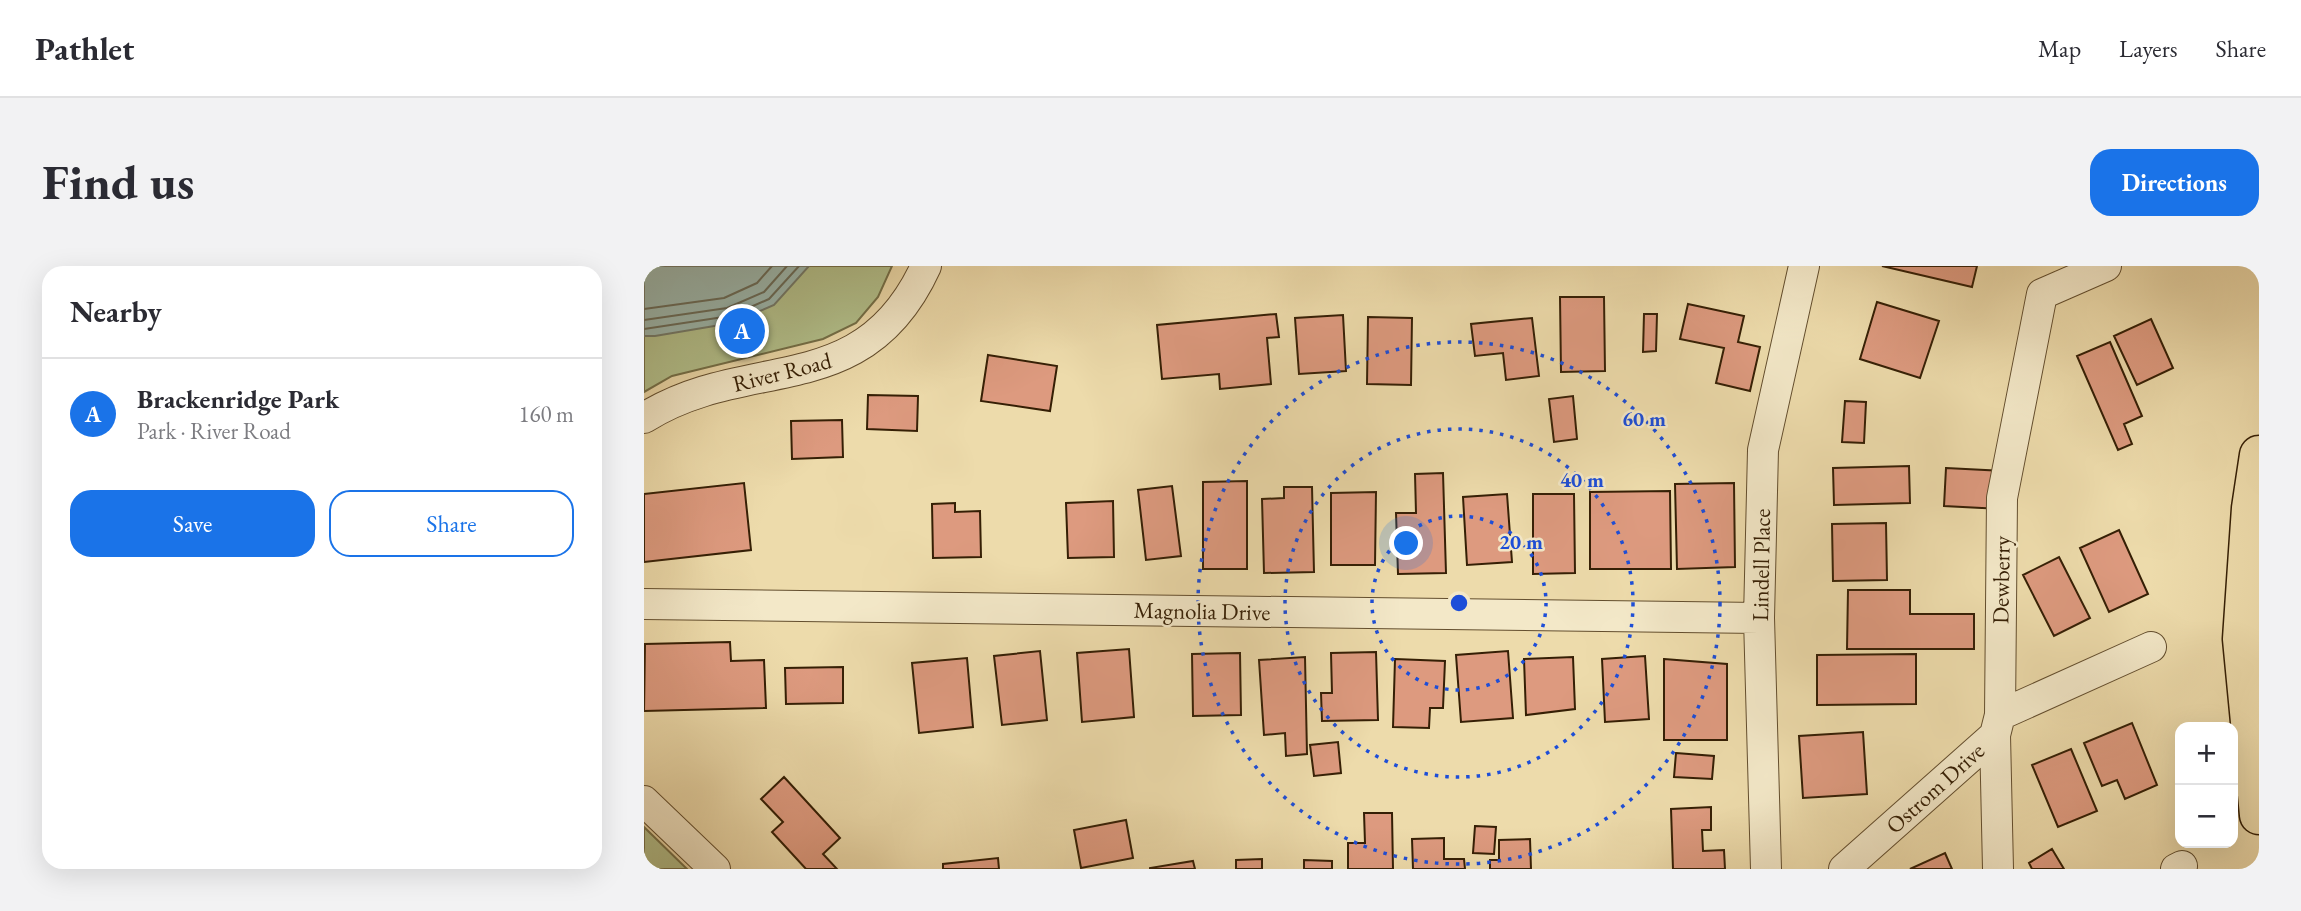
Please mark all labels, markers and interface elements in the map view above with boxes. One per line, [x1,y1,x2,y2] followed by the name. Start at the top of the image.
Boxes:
[35,27,134,70] text: Pathlet
[2038,33,2081,64] text: Map
[2119,33,2178,64] text: Layers
[2216,33,2266,64] text: Share
[2090,149,2259,216] button: Directions
[42,150,194,214] text: Find us
[70,292,162,331] text: Nearby
[719,305,765,357] pin: A
[729,345,835,399] street label: River Road
[137,382,339,416] text: Brackenridge Park
[85,399,101,429] text: A
[518,399,574,429] text: 160 m
[1622,405,1666,432] text: 60 m
[137,416,291,446] text: Park · River Road
[1560,466,1604,493] text: 40 m
[70,490,315,557] button: Save
[329,490,574,557] button: Share
[1745,508,1777,622] street label: Lindell Place
[1389,526,1423,560] your location
[1499,528,1543,555] text: 20 m
[1985,535,2017,624] street label: Dewberry
[1447,591,1471,615] centre of rings
[1133,595,1271,627] street label: Magnolia Drive
[2175,722,2238,848] map controls
[2175,722,2238,785] button: +
[1879,736,1991,840] street label: Ostrom Drive
[2175,785,2238,848] button: −

